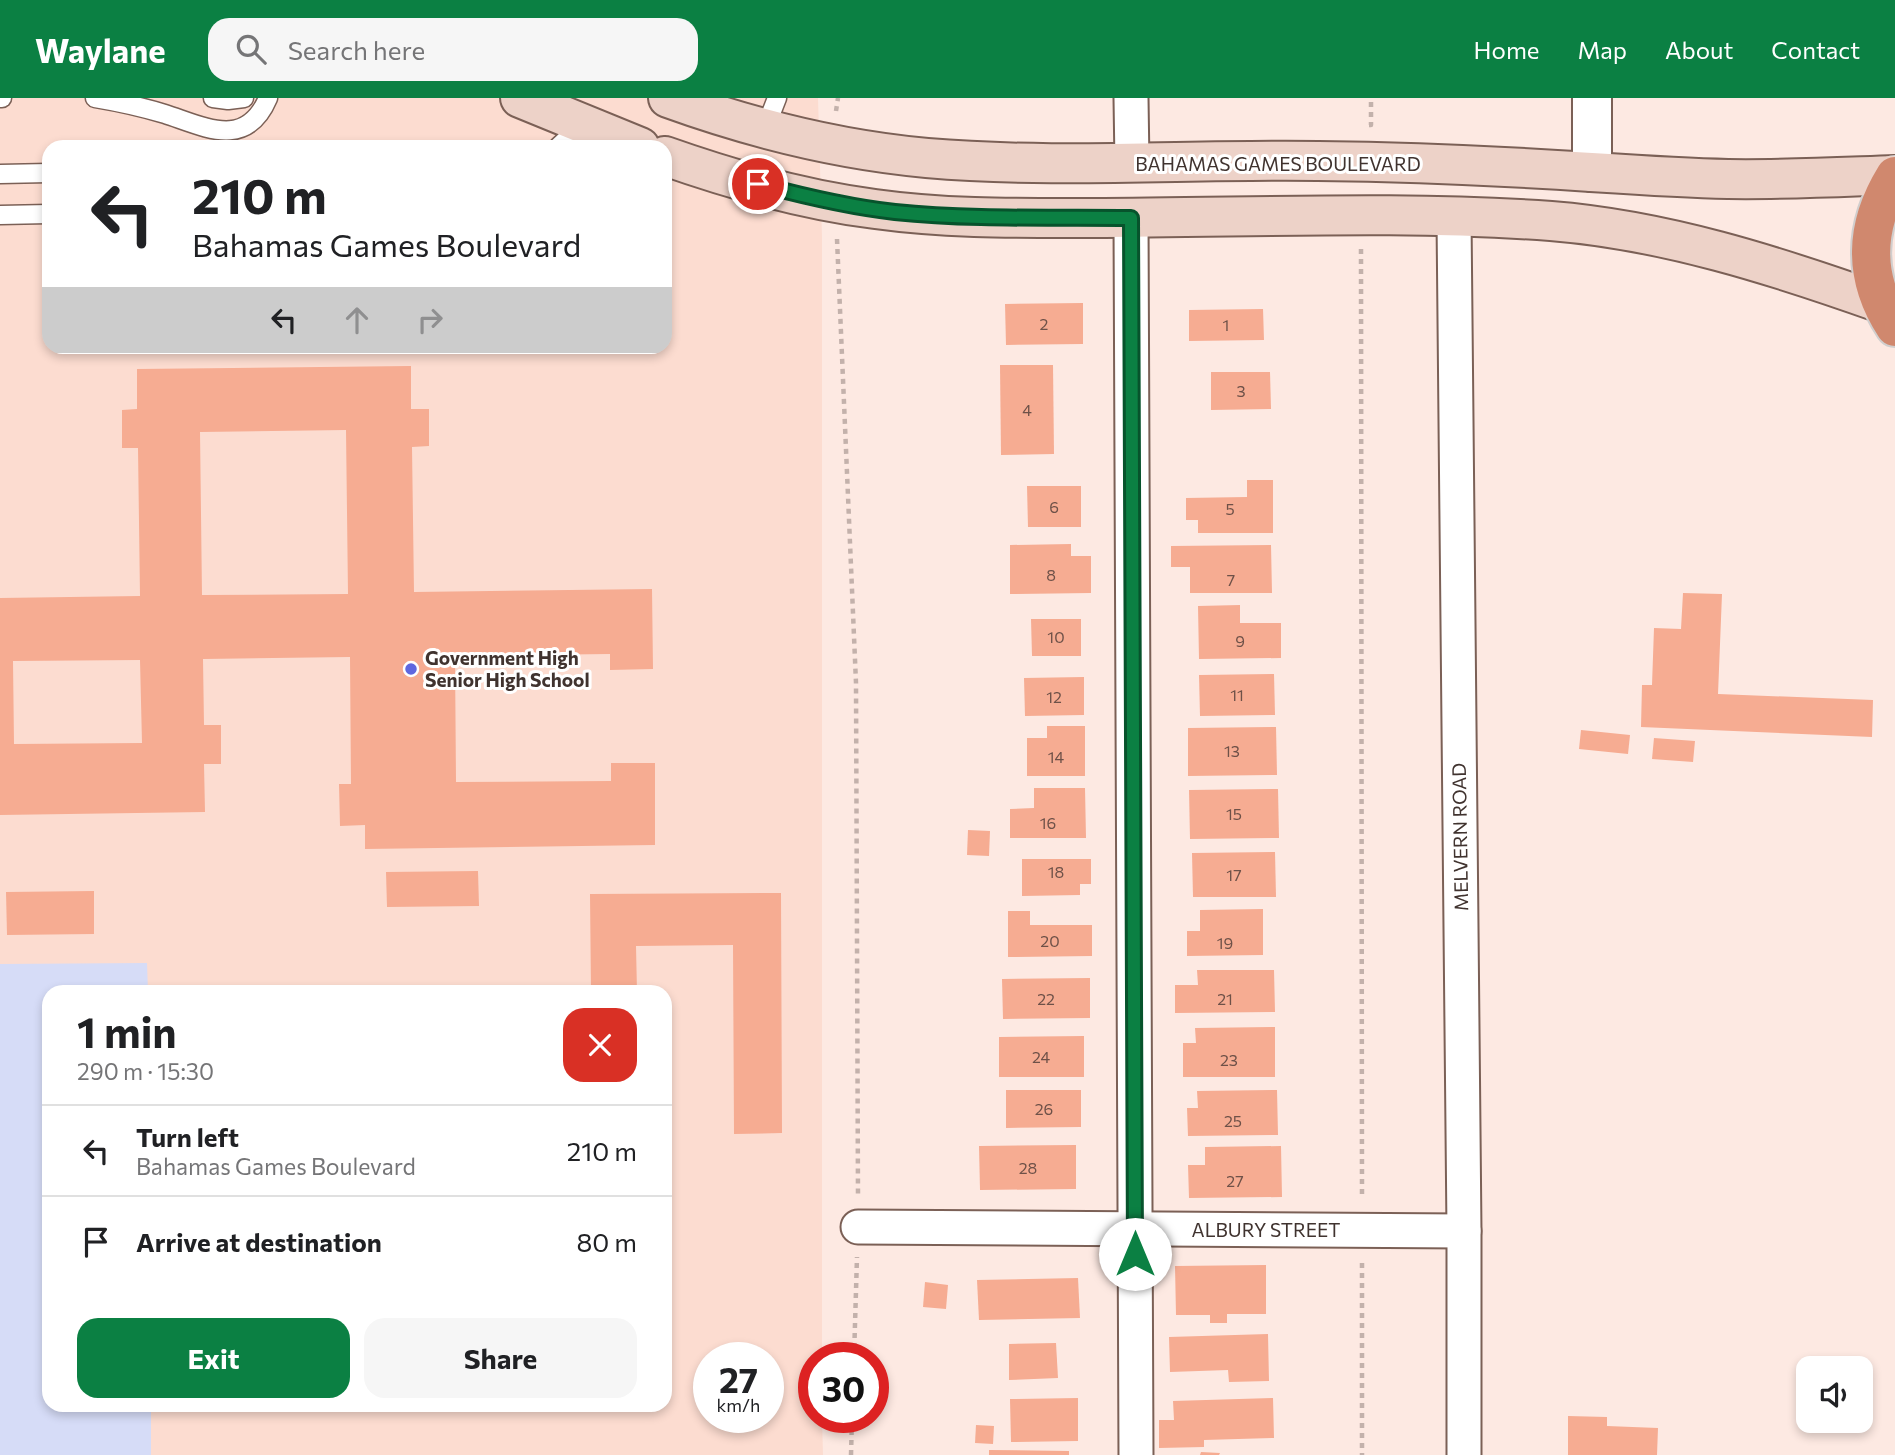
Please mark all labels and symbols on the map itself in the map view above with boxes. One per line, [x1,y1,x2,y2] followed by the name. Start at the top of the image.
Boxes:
[1135,152,1421,175] street label: BAHAMAS GAMES BOULEVARD
[728,154,788,214] pin
[1040,314,1049,333] house number: 2
[1223,315,1229,334] house number: 1
[1236,381,1246,400] house number: 3
[1022,400,1032,419] house number: 4
[1049,497,1059,516] house number: 6
[1225,499,1235,518] house number: 5
[1046,565,1056,584] house number: 8
[1227,570,1235,589] house number: 7
[1047,627,1065,646] house number: 10
[1235,631,1245,650] house number: 9
[425,646,590,691] place label: Government High Senior High School
[403,661,419,677] marker: Government High Senior High School
[1230,685,1244,704] house number: 11
[1046,687,1062,706] house number: 12
[1224,741,1240,760] house number: 13
[1048,747,1065,766] house number: 14
[1447,763,1472,911] street label: MELVERN ROAD
[1226,804,1242,823] house number: 15
[1040,813,1056,832] house number: 16
[1048,862,1064,881] house number: 18
[1226,865,1242,884] house number: 17
[1040,931,1060,950] house number: 20
[1217,933,1233,952] house number: 19
[1037,989,1055,1008] house number: 22
[1217,989,1233,1008] house number: 21
[1032,1047,1050,1066] house number: 24
[1220,1050,1238,1069] house number: 23
[1035,1099,1053,1118] house number: 26
[1224,1111,1242,1130] house number: 25
[1019,1158,1037,1177] house number: 28
[1226,1171,1244,1190] house number: 27
[1098,1217,1172,1291] position arrow
[1192,1218,1340,1241] street label: ALBURY STREET
[798,1342,889,1433] speed limit sign: 30

